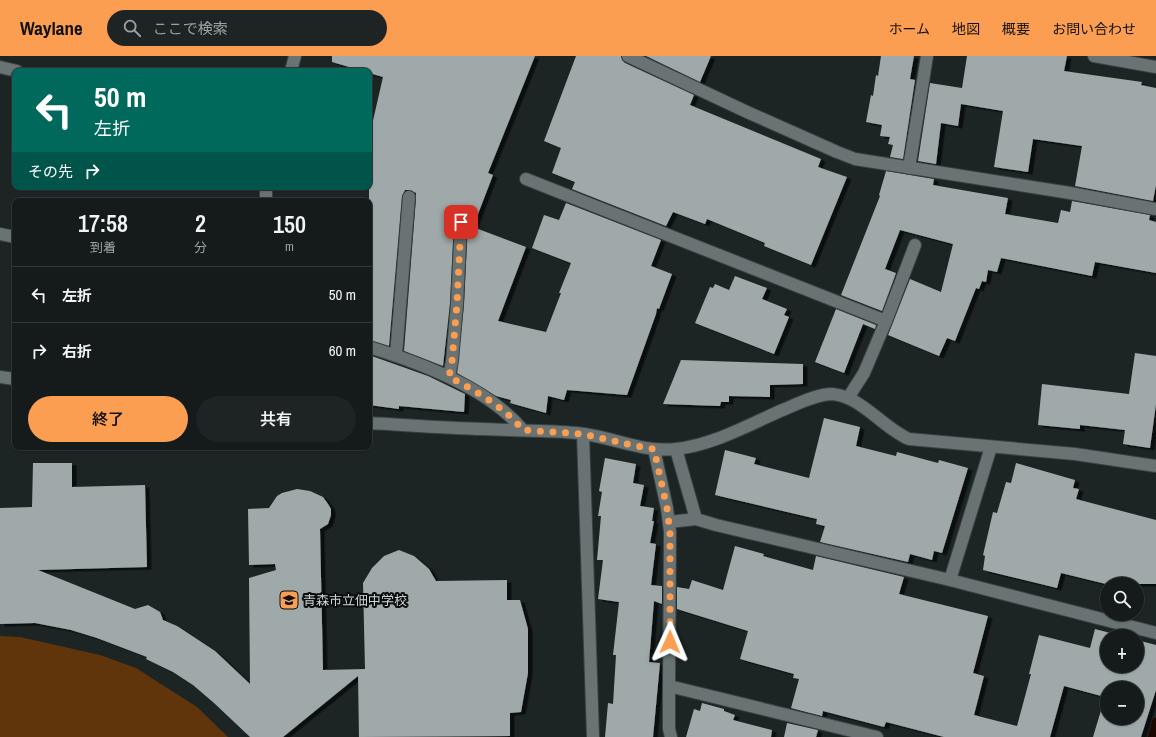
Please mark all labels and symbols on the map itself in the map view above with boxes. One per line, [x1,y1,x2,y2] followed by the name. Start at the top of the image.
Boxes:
[444,205,478,239] pin
[278,589,300,611] school or university icon: 青森市立佃中学校
[303,592,407,609] place label: 青森市立佃中学校
[649,621,691,663] position arrow

